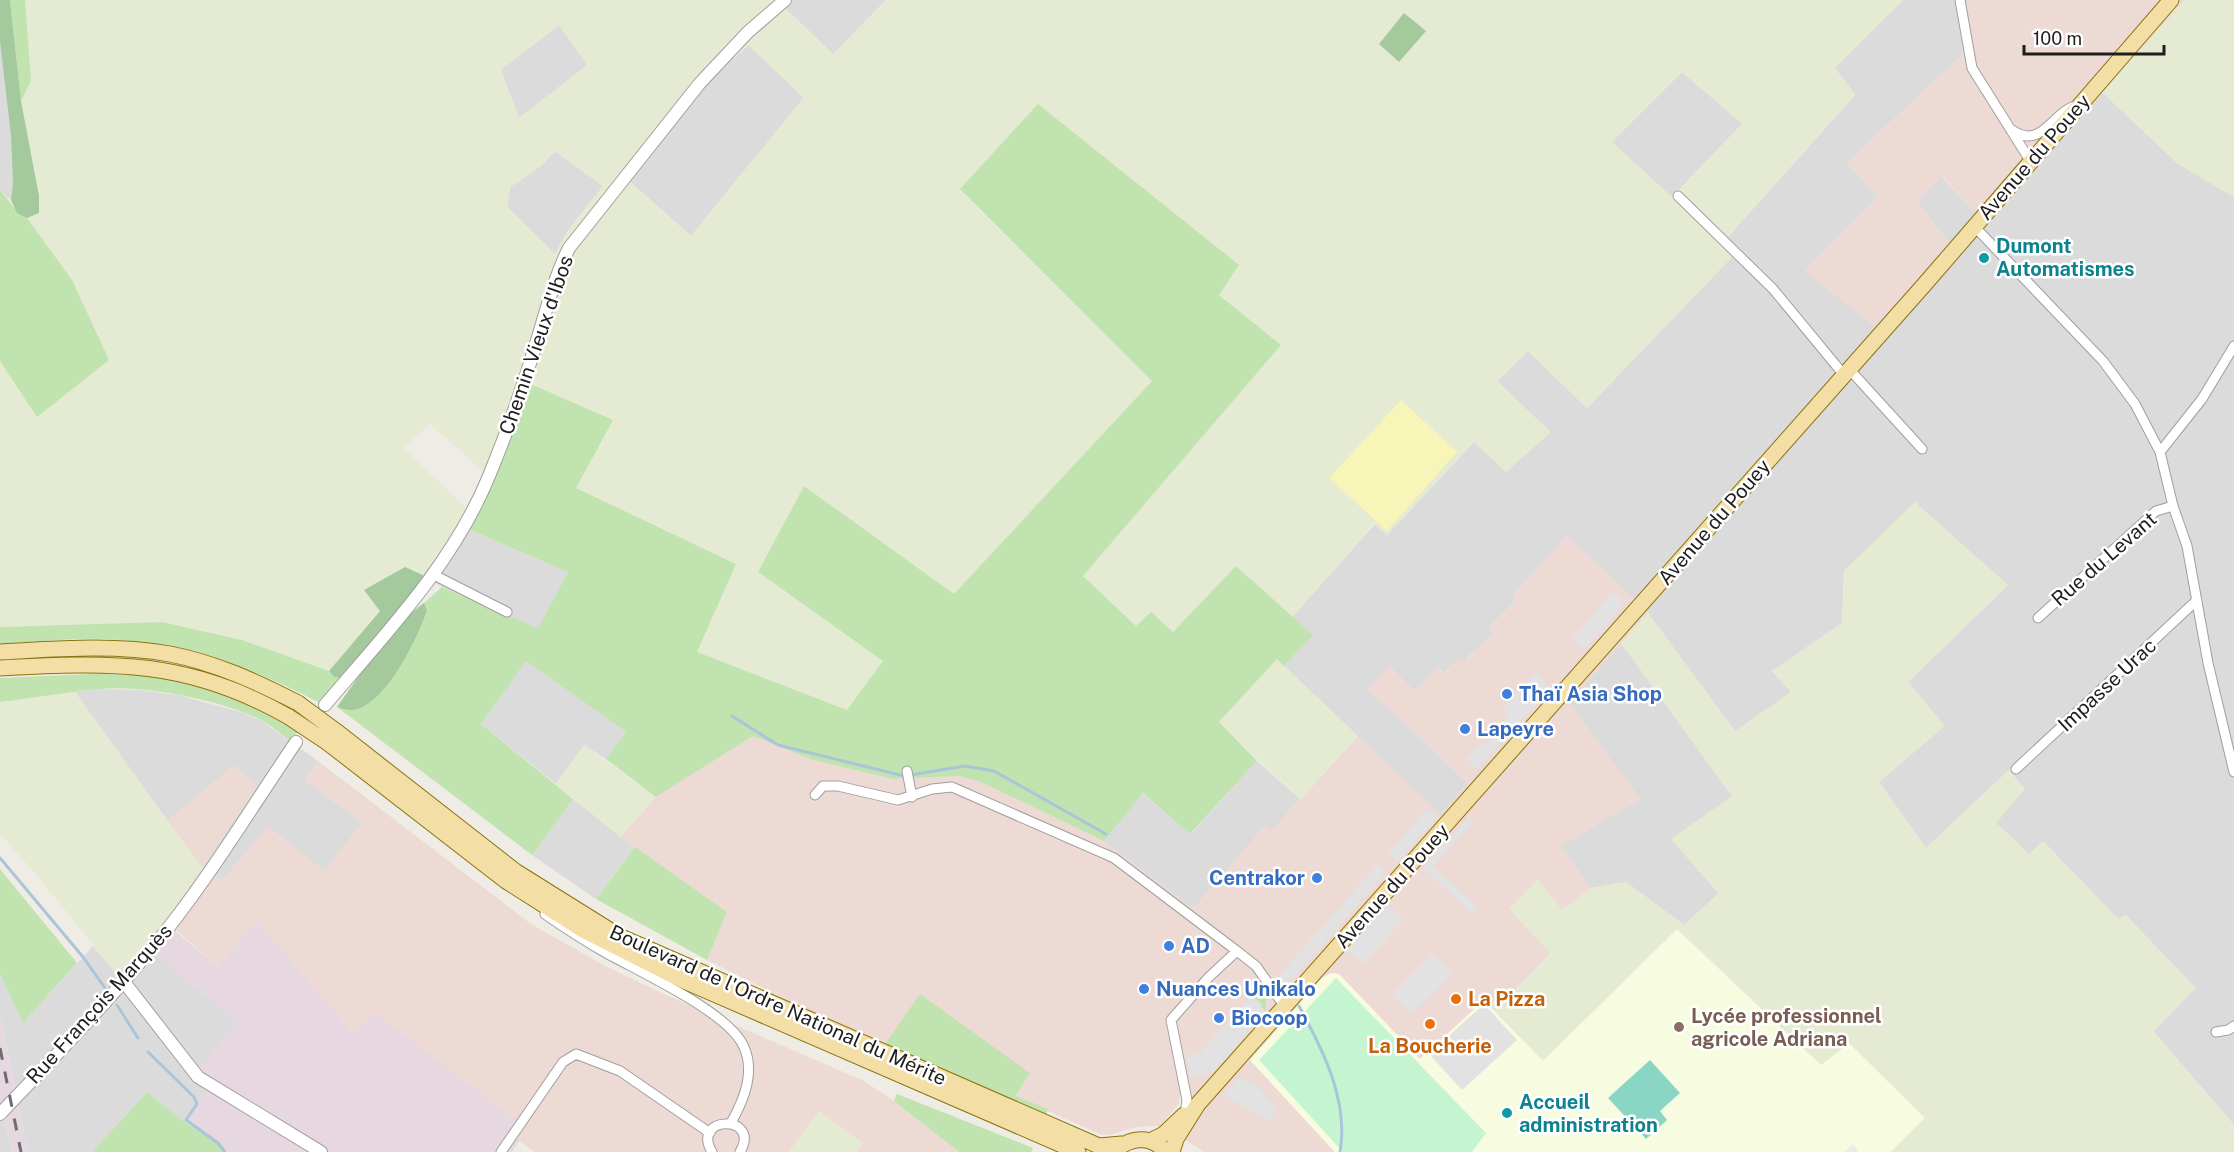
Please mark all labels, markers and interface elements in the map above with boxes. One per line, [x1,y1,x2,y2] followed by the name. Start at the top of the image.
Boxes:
[2024,18,2164,56] scale bar
[2033,28,2082,49] text: 100 m
[1973,89,2095,225] street label: Avenue du Pouey
[1996,234,2135,281] place label: Dumont Automatismes
[1977,251,1991,265] marker: Dumont Automatismes
[494,252,578,438] street label: Chemin Vieux d'Ibos
[1653,454,1775,590] street label: Avenue du Pouey
[2047,507,2161,611] street label: Rue du Levant
[2053,633,2161,737] street label: Impasse Urac
[1519,682,1662,706] place label: Thaï Asia Shop
[1500,687,1514,701] marker: Thaï Asia Shop
[1477,717,1554,741] place label: Lapeyre
[1458,722,1472,736] marker: Lapeyre
[1330,819,1454,953] street label: Avenue du Pouey
[1209,866,1305,890] place label: Centrakor
[1310,871,1324,885] marker: Centrakor
[21,919,177,1089] street label: Rue François Marquès
[606,920,950,1090] street label: Boulevard de l'Ordre National du Mérite
[1181,934,1210,958] place label: AD
[1162,939,1176,953] marker: AD
[1156,977,1316,1001] place label: Nuances Unikalo
[1137,982,1151,996] marker: Nuances Unikalo
[1468,987,1545,1011] place label: La Pizza
[1449,992,1463,1006] marker: La Pizza
[1691,1004,1882,1051] place label: Lycée professionnel agricole Adriana
[1231,1006,1308,1030] place label: Biocoop
[1212,1011,1226,1025] marker: Biocoop
[1423,1017,1437,1031] marker: La Boucherie
[1672,1020,1686,1034] marker: Lycée professionnel agricole Adriana
[1368,1034,1492,1058] place label: La Boucherie
[1519,1090,1658,1137] place label: Accueil administration
[1500,1106,1514,1120] marker: Accueil administration

